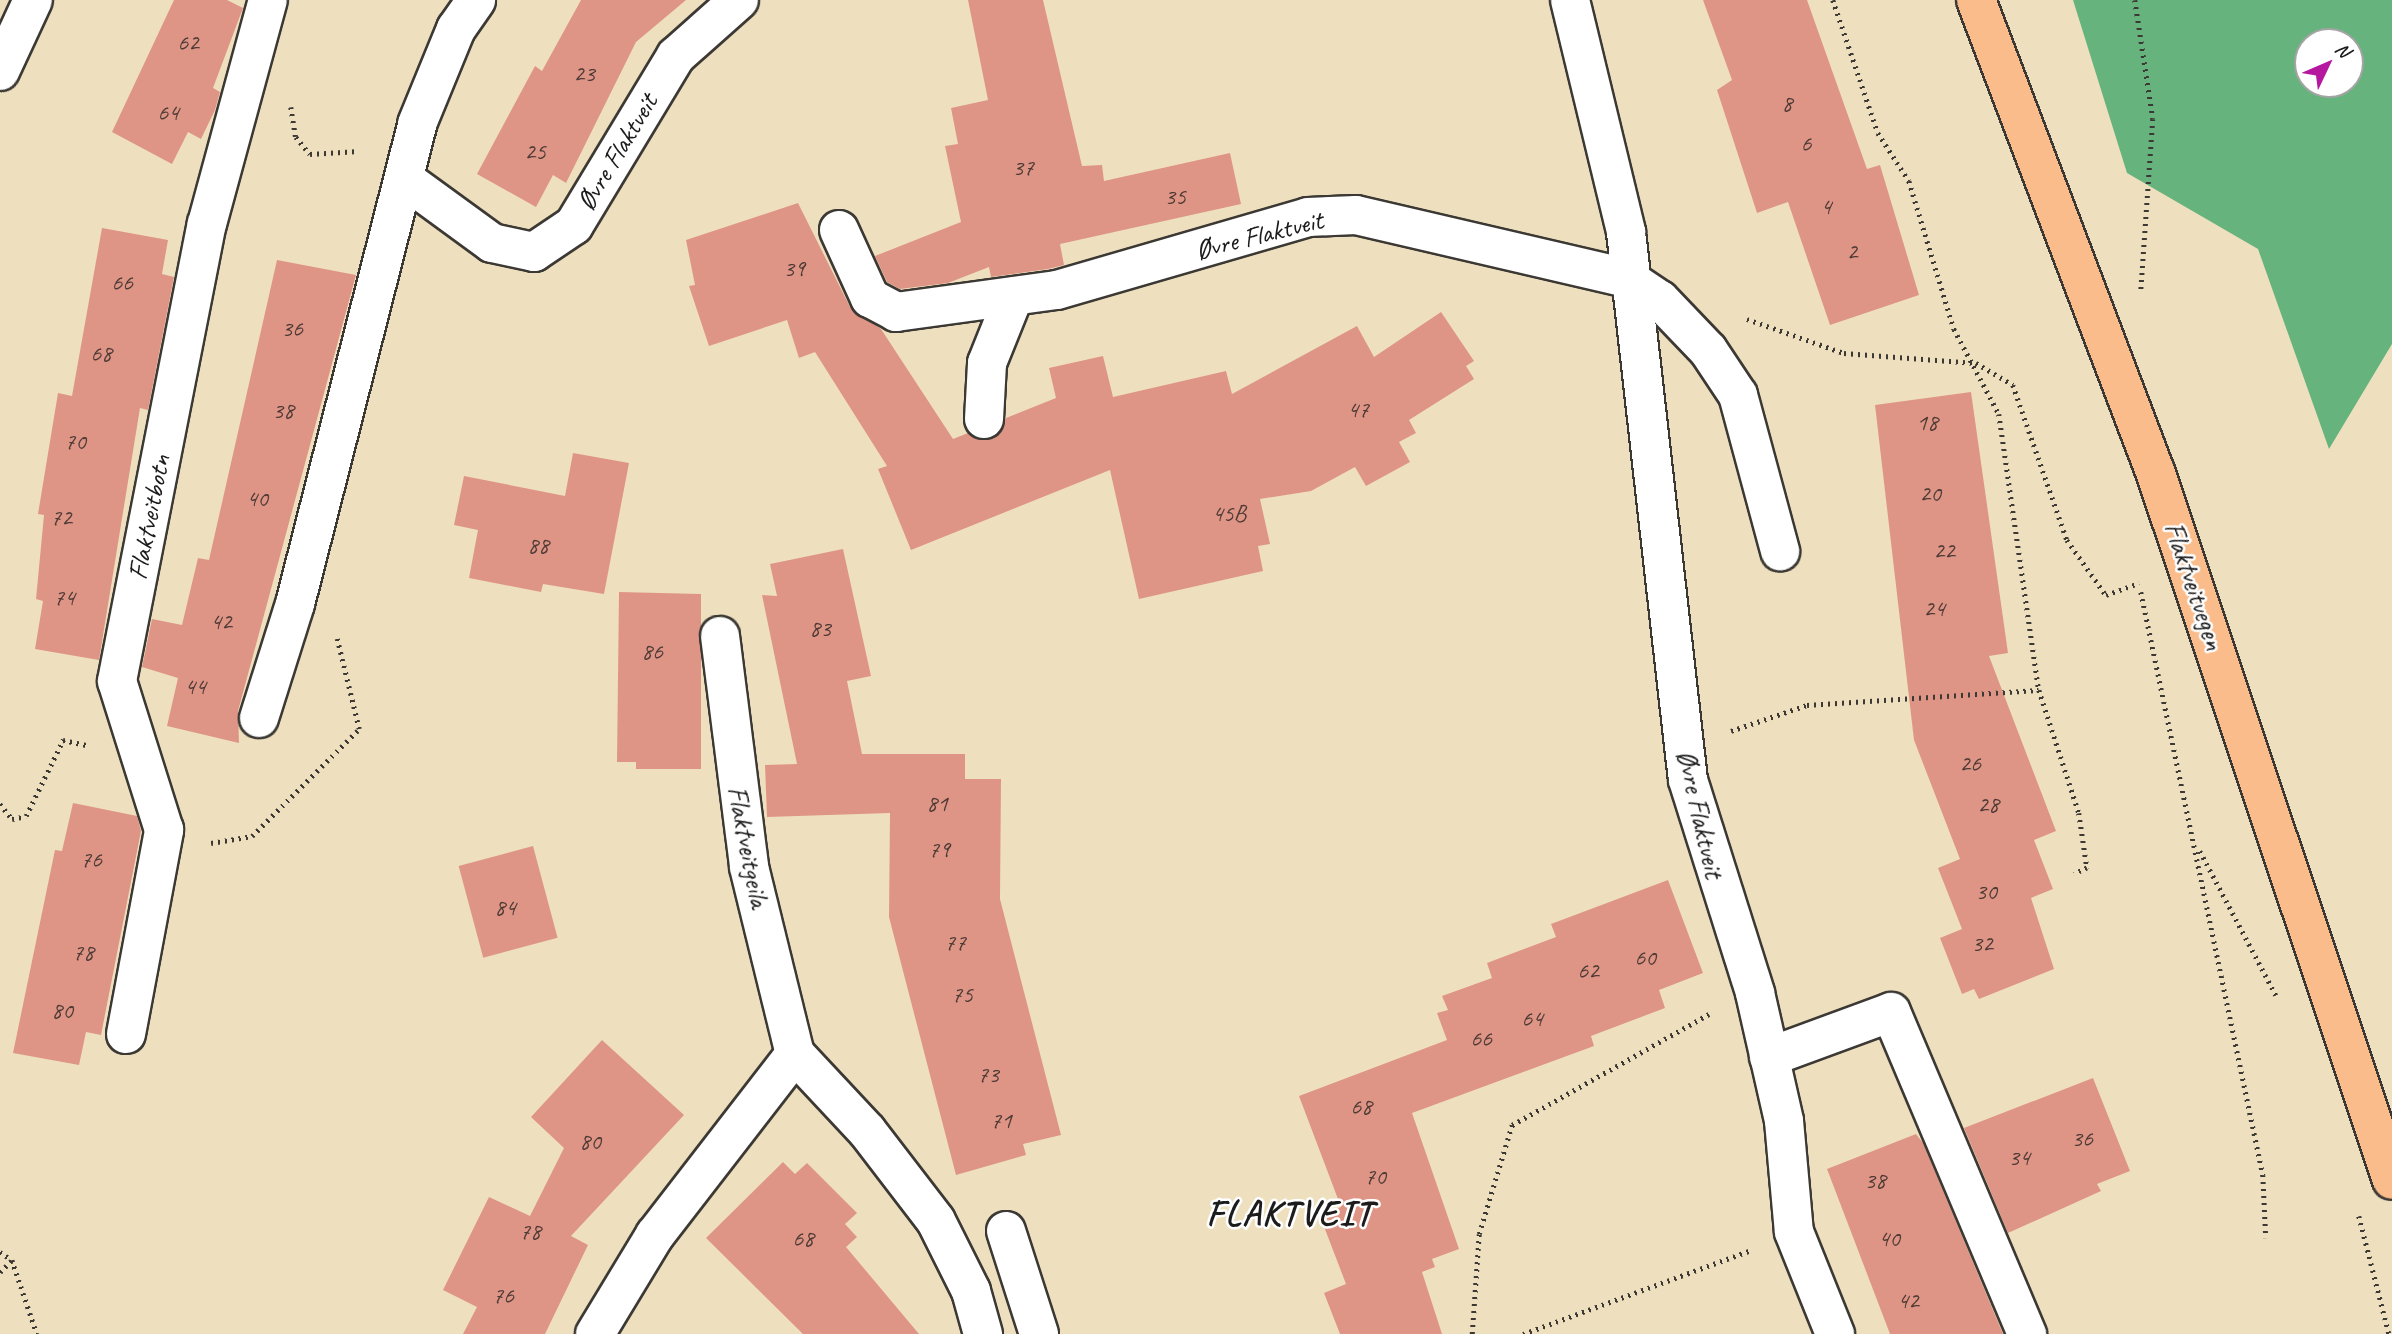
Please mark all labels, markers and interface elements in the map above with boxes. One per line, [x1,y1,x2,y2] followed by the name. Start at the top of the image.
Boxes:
[2294,28,2364,98] north arrow
[177,29,199,57] house number: 62
[2330,37,2355,62] text: N
[573,60,595,88] house number: 23
[569,87,665,217] street label: Øvre Flaktveit
[1782,90,1792,118] house number: 8
[157,99,179,127] house number: 64
[1801,130,1811,158] house number: 6
[524,138,546,166] house number: 25
[1012,154,1034,182] house number: 37
[1164,183,1186,211] house number: 35
[1821,193,1831,221] house number: 4
[1191,203,1327,267] street label: Øvre Flaktveit
[1847,238,1857,266] house number: 2
[783,255,805,283] house number: 39
[111,269,133,297] house number: 66
[281,315,303,343] house number: 36
[90,340,112,368] house number: 68
[1347,396,1369,424] house number: 47
[272,397,294,425] house number: 38
[1916,409,1938,437] house number: 18
[64,428,86,456] house number: 70
[120,452,178,582] street label: Flaktveitbotn
[1919,480,1941,508] house number: 20
[246,485,268,513] house number: 40
[1212,500,1246,528] house number: 45B
[50,504,72,532] house number: 72
[2157,518,2231,654] street label: Flaktveitvegen
[527,532,549,560] house number: 88
[1933,537,1955,565] house number: 22
[53,584,75,612] house number: 74
[1923,595,1945,623] house number: 24
[210,608,232,636] house number: 42
[809,615,831,643] house number: 83
[641,638,663,666] house number: 86
[184,673,206,701] house number: 44
[1669,746,1731,882] street label: Øvre Flaktveit
[1959,750,1981,778] house number: 26
[720,783,776,911] street label: Flaktveitgeila
[926,790,948,818] house number: 81
[1977,791,1999,819] house number: 28
[928,836,950,864] house number: 79
[80,846,102,874] house number: 76
[1975,878,1997,906] house number: 30
[494,894,516,922] house number: 84
[944,929,966,957] house number: 77
[1971,930,1993,958] house number: 32
[72,939,94,967] house number: 78
[1634,944,1656,972] house number: 60
[1577,957,1599,985] house number: 62
[951,981,973,1009] house number: 75
[51,997,73,1025] house number: 80
[1521,1005,1543,1033] house number: 64
[1470,1025,1492,1053] house number: 66
[977,1061,999,1089] house number: 73
[1350,1093,1372,1121] house number: 68
[990,1107,1012,1135] house number: 71
[2071,1125,2093,1153] house number: 36
[579,1128,601,1156] house number: 80
[2008,1144,2030,1172] house number: 34
[1364,1163,1386,1191] house number: 70
[1864,1167,1886,1195] house number: 38
[1207,1193,1373,1235] district label: FLAKTVEIT
[519,1218,541,1246] house number: 78
[792,1225,814,1253] house number: 68
[1878,1225,1900,1253] house number: 40
[492,1282,514,1310] house number: 76
[1897,1287,1919,1315] house number: 42

